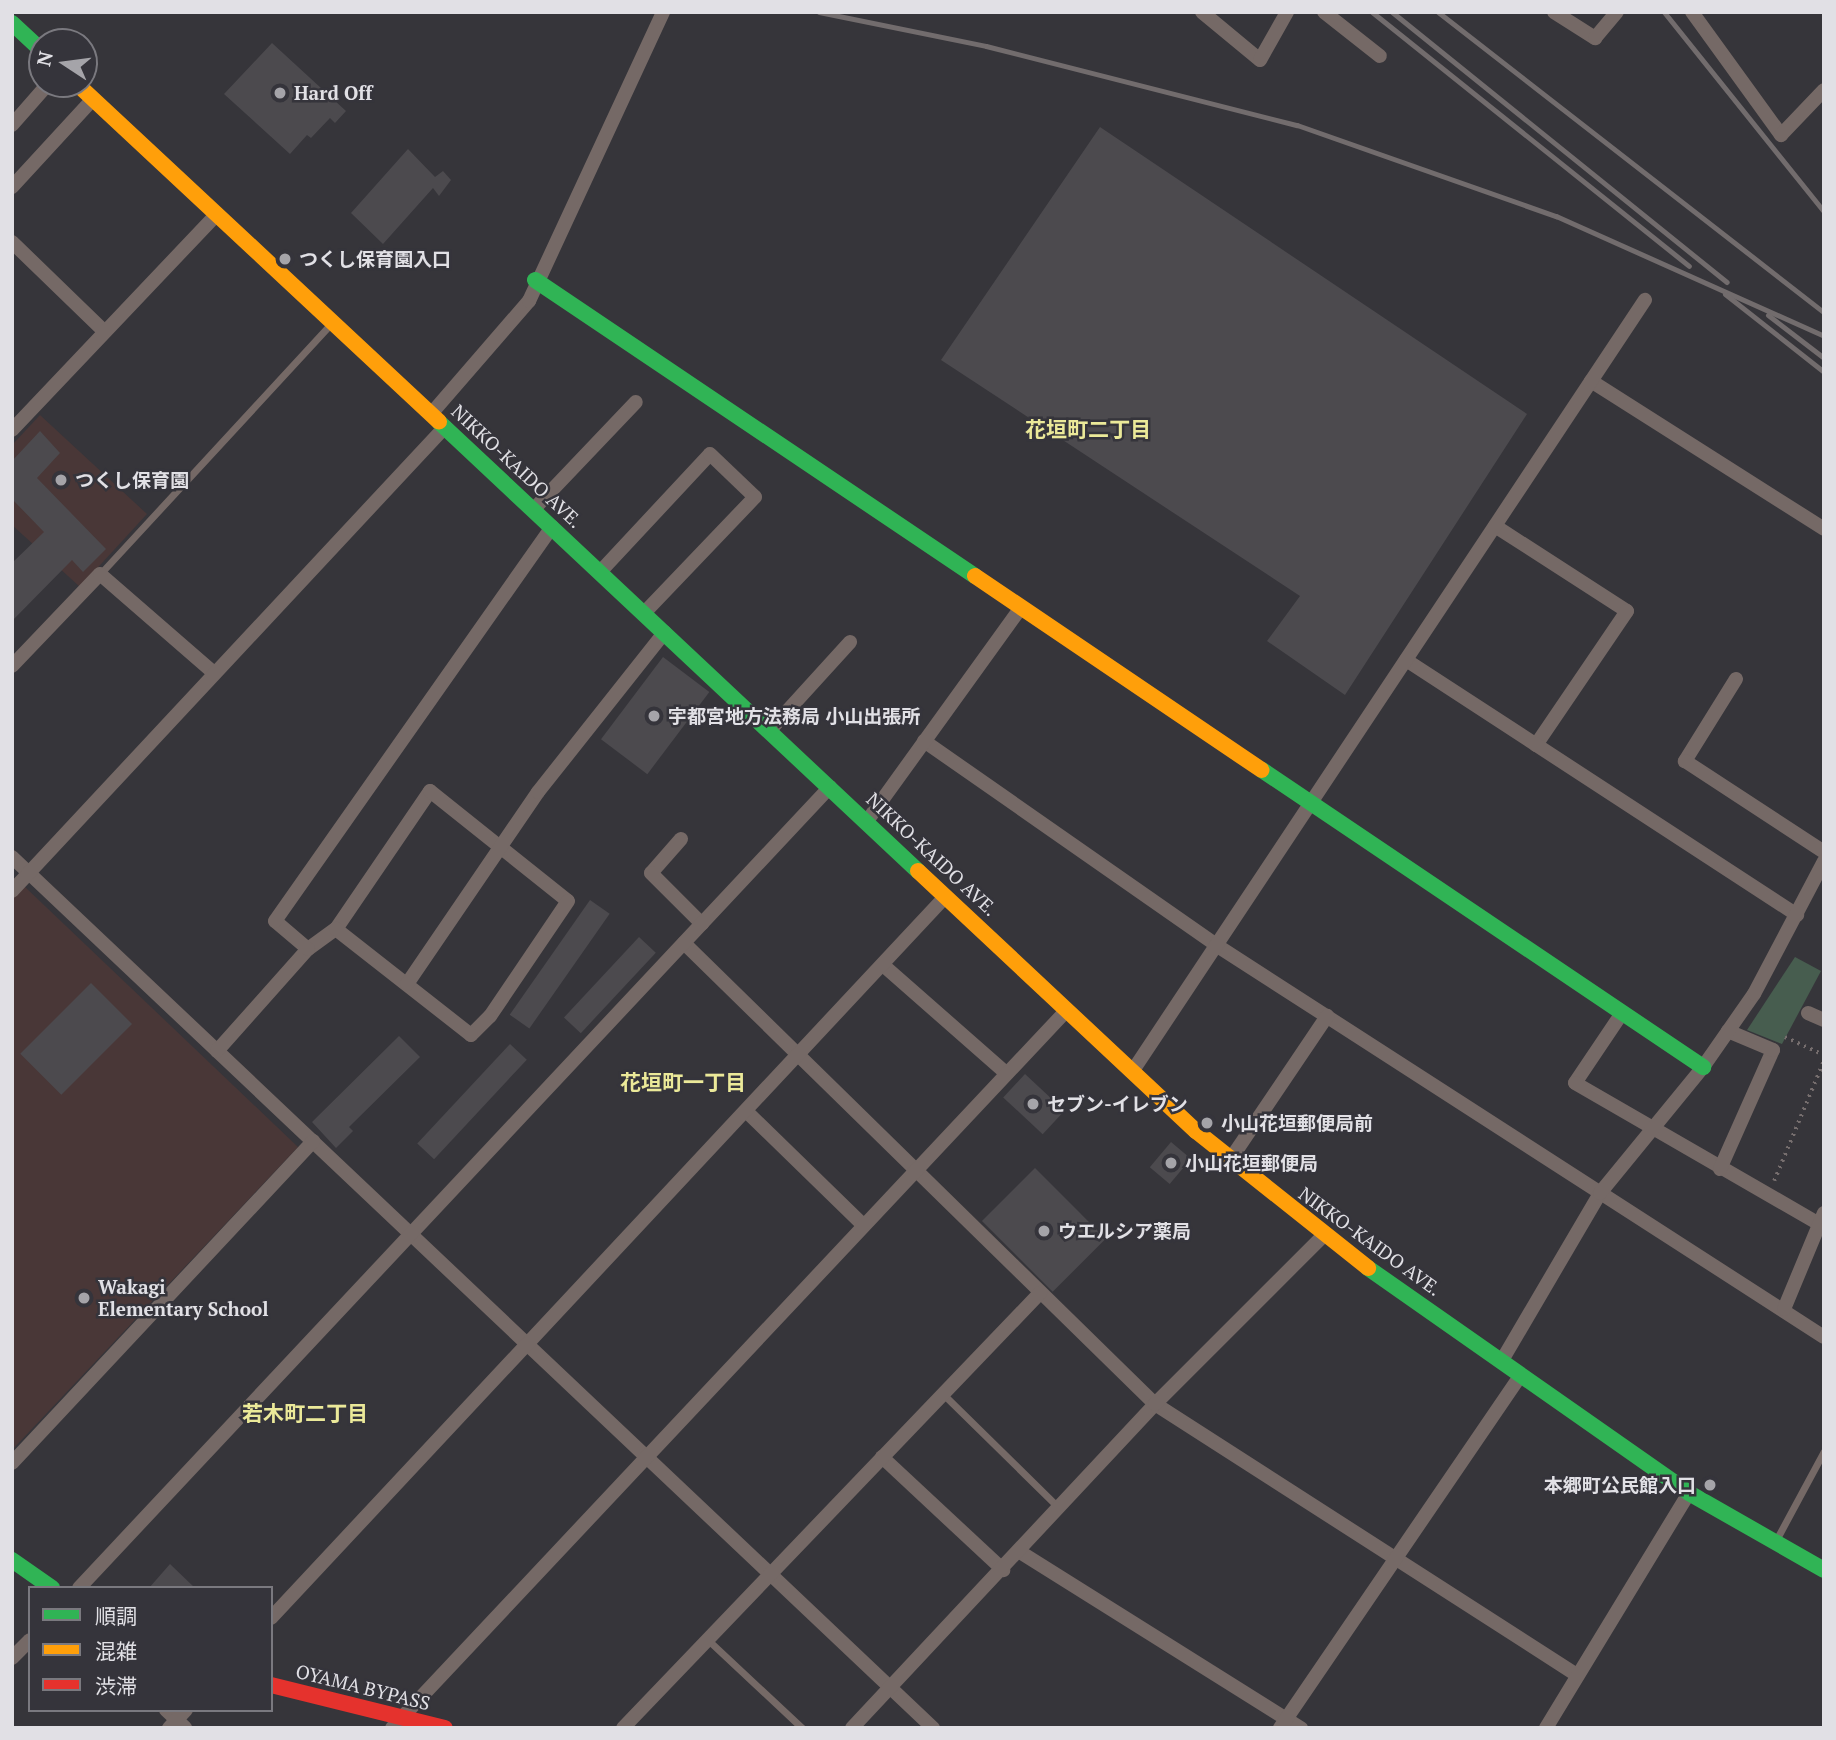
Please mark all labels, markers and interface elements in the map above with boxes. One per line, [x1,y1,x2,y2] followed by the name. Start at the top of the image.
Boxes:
[28,28,98,98] north arrow
[30,49,58,68] text: N
[294,82,372,104] place label: Hard Off
[272,85,288,101] marker: Hard Off
[299,248,451,270] place label: つくし保育園入口
[277,251,293,267] marker: つくし保育園入口
[447,399,587,533] street label: NIKKO-KAIDO AVE.
[1025,416,1151,442] district label: 花垣町二丁目
[75,469,189,491] place label: つくし保育園
[53,472,69,488] marker: つくし保育園
[668,705,920,727] place label: 宇都宮地方法務局 小山出張所
[646,708,662,724] marker: 宇都宮地方法務局 小山出張所
[862,787,1002,921] street label: NIKKO-KAIDO AVE.
[620,1069,746,1095] district label: 花垣町一丁目
[1047,1093,1188,1115] place label: セブン-イレブン
[1025,1096,1041,1112] marker: セブン-イレブン
[1221,1112,1373,1134] place label: 小山花垣郵便局前
[1199,1115,1215,1131] marker: 小山花垣郵便局前
[1185,1152,1318,1174] place label: 小山花垣郵便局
[1163,1155,1179,1171] marker: 小山花垣郵便局
[1294,1182,1446,1300] street label: NIKKO-KAIDO AVE.
[1058,1220,1191,1242] place label: ウエルシア薬局
[1036,1223,1052,1239] marker: ウエルシア薬局
[98,1276,269,1320] place label: Wakagi Elementary School
[76,1290,92,1306] marker: Wakagi Elementary School
[242,1400,368,1426] district label: 若木町二丁目
[1544,1474,1696,1496] place label: 本郷町公民館入口
[1702,1477,1718,1493] marker: 本郷町公民館入口
[28,1586,273,1712] legend
[95,1602,137,1630] text: 順調
[95,1637,137,1665] text: 混雑
[293,1659,433,1715] street label: OYAMA BYPASS
[95,1672,137,1700] text: 渋滞

